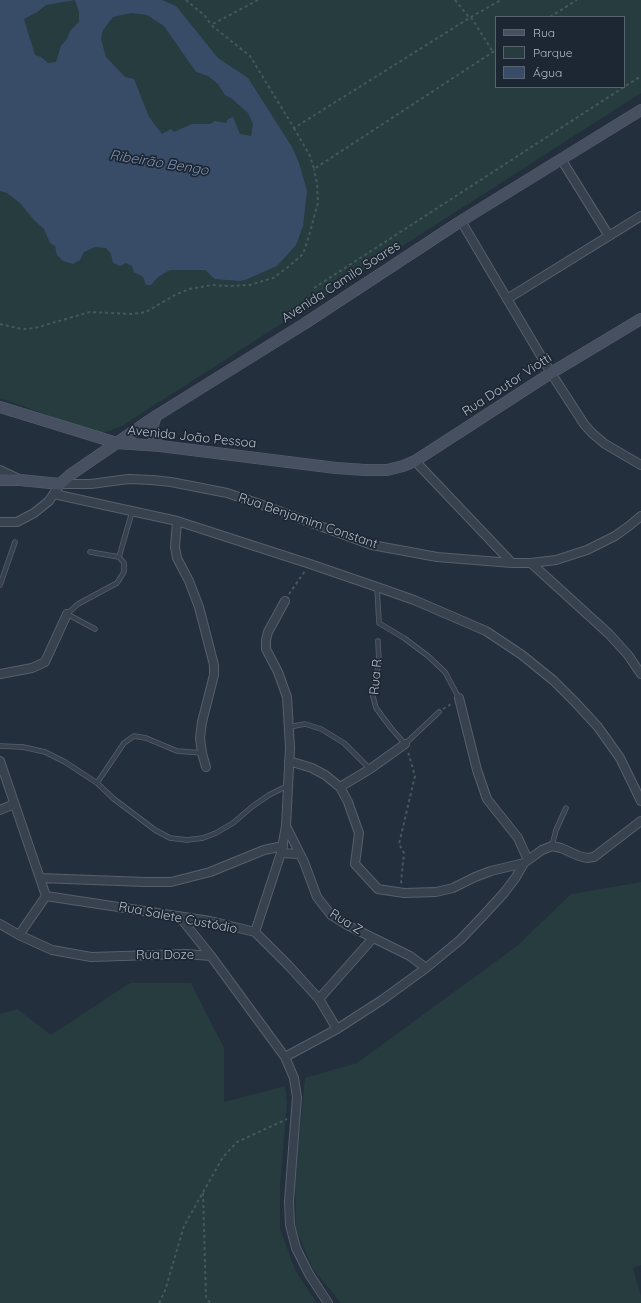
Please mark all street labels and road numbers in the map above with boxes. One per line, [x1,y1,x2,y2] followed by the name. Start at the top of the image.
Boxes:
[279,238,403,326] street label: Avenida Camilo Soares
[459,350,555,420] street label: Rua Doutor Viotti
[127,422,257,452] street label: Avenida João Pessoa
[236,490,380,552] street label: Rua Benjamim Constant
[367,658,385,696] street label: Rua R
[117,899,239,937] street label: Rua Salete Custódio
[327,906,365,938] street label: Rua Z
[136,947,194,963] street label: Rua Doze

